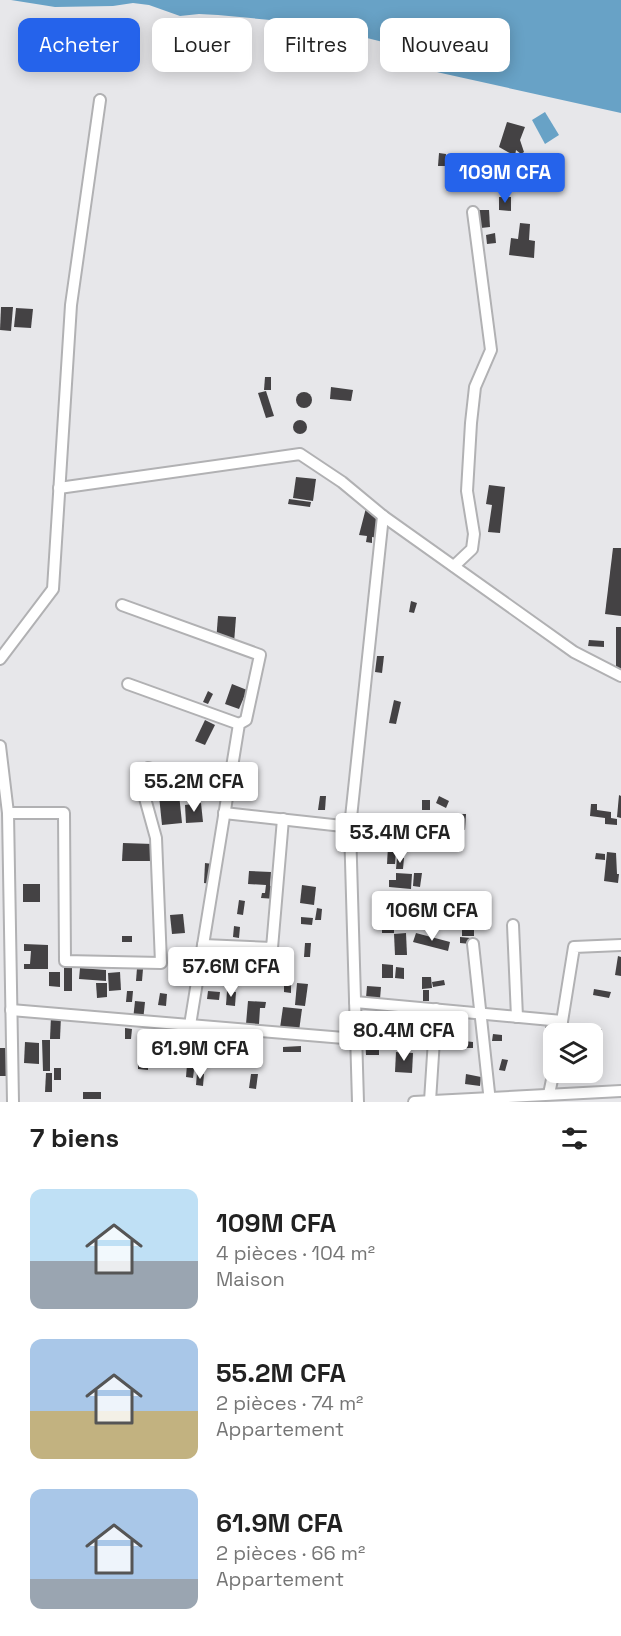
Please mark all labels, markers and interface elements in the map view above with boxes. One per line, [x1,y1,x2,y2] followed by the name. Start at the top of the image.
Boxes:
[18,18,140,72] chip: Acheter
[152,18,252,72] chip: Louer
[264,18,368,72] chip: Filtres
[380,18,510,72] chip: Nouveau
[443,153,567,204] pin: 109M CFA
[459,159,551,185] text: 109M CFA
[125,762,263,813] pin: 55.2M CFA
[144,768,244,794] text: 55.2M CFA
[331,813,469,864] pin: 53.4M CFA
[350,819,450,845] text: 53.4M CFA
[370,891,494,942] pin: 106M CFA
[386,897,478,923] text: 106M CFA
[162,947,300,998] pin: 57.6M CFA
[182,953,280,979] text: 57.6M CFA
[335,1011,473,1062] pin: 80.4M CFA
[353,1017,455,1043] text: 80.4M CFA
[543,1023,603,1083] map controls
[543,1023,603,1083] button: layers
[131,1029,269,1080] pin: 61.9M CFA
[151,1035,249,1061] text: 61.9M CFA
[30,1121,119,1155] text: 7 biens
[558,1122,591,1155] icon: filters
[216,1206,336,1240] text: 109M CFA
[78,1213,150,1285] icon: home
[216,1240,375,1266] text: 4 pièces · 104 m²
[216,1266,285,1292] text: Maison
[216,1356,346,1390] text: 55.2M CFA
[78,1363,150,1435] icon: home
[216,1390,363,1416] text: 2 pièces · 74 m²
[216,1416,344,1442] text: Appartement
[216,1506,343,1540] text: 61.9M CFA
[78,1513,150,1585] icon: home
[216,1540,365,1566] text: 2 pièces · 66 m²
[216,1566,344,1592] text: Appartement

